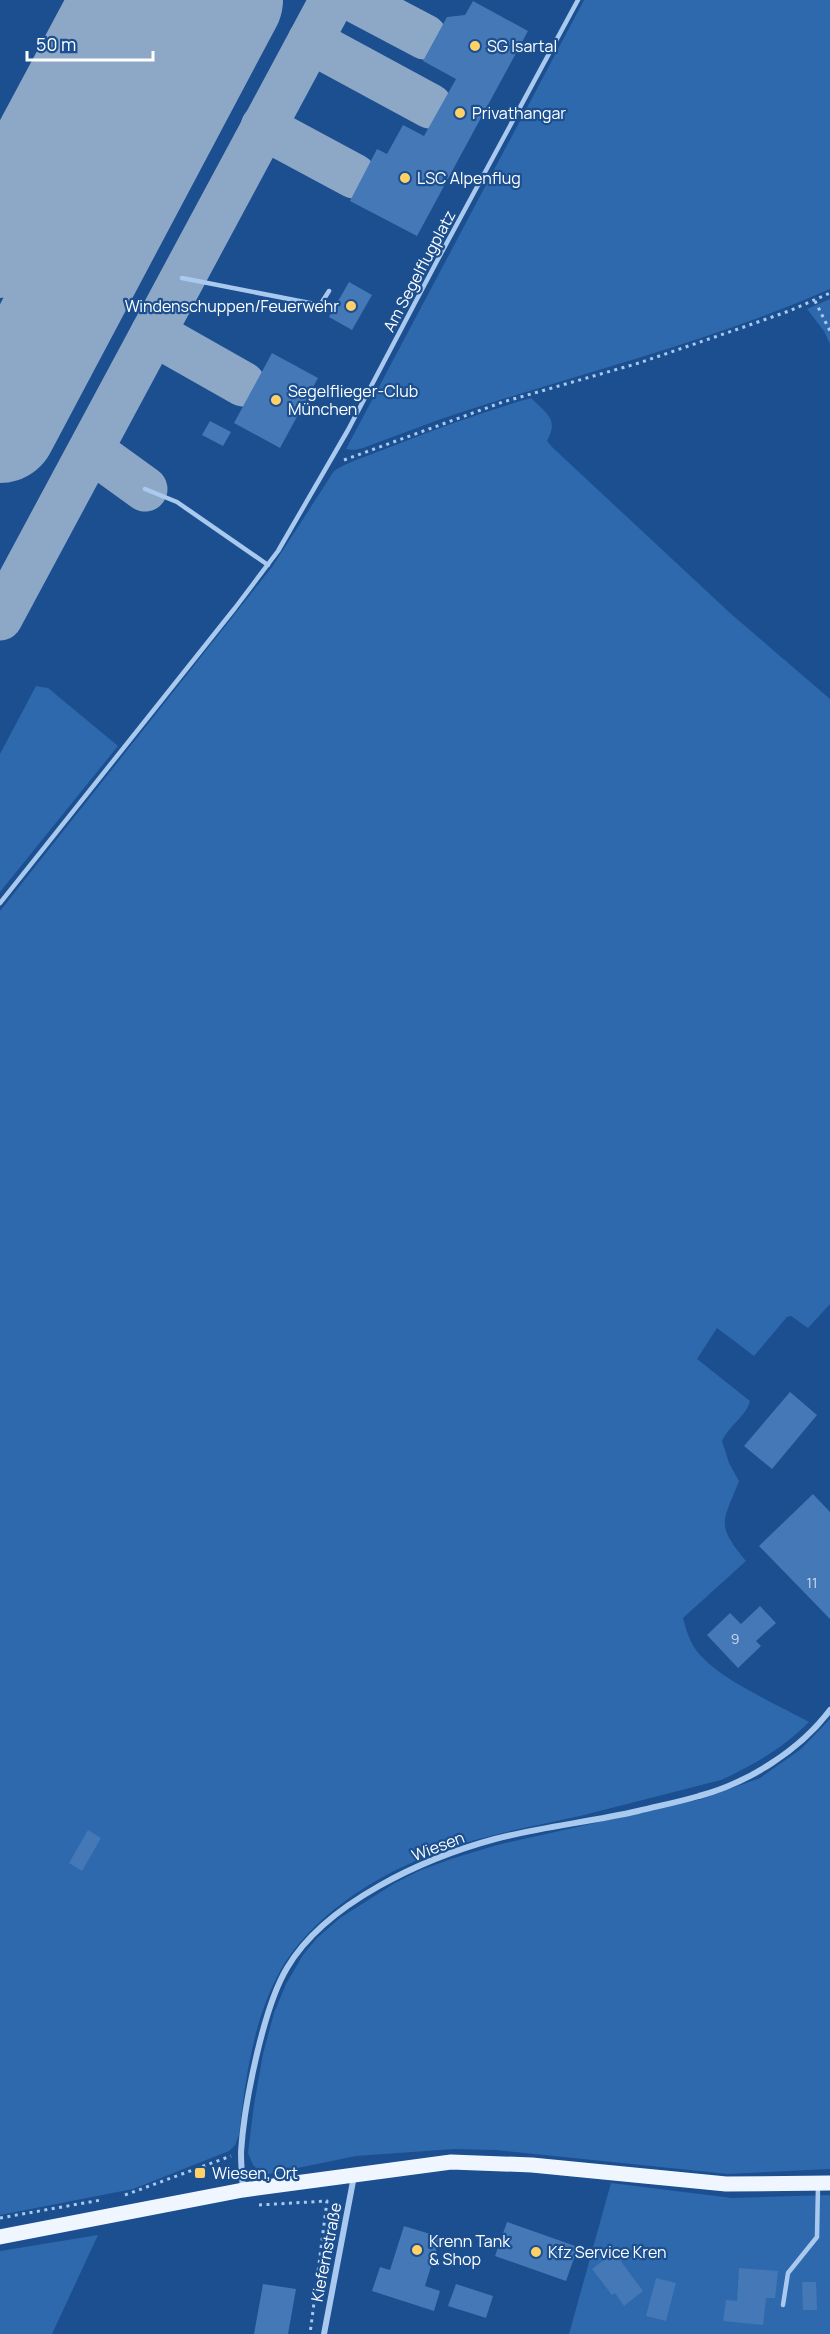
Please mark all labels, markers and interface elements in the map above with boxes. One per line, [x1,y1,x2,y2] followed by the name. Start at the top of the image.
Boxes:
[27,24,153,62] scale bar
[36,32,76,56] text: 50 m
[487,35,557,57] place label: SG Isartal
[468,39,482,53] marker: SG Isartal
[472,102,566,124] place label: Privathangar
[453,106,467,120] marker: Privathangar
[417,167,521,189] place label: LSC Alpenflug
[398,171,412,185] marker: LSC Alpenflug
[378,206,460,336] street label: Am Segelflugplatz
[125,295,339,317] place label: Windenschuppen/Feuerwehr
[344,299,358,313] marker: Windenschuppen/Feuerwehr
[288,380,418,420] place label: Segelflieger-Club München
[269,393,283,407] marker: Segelflieger-Club München
[807,1573,817,1592] house number: 11
[731,1629,739,1648] house number: 9
[408,1826,468,1866] street label: Wiesen
[212,2162,298,2184] place label: Wiesen, Ort
[193,2166,207,2180] marker: Wiesen, Ort
[306,2201,346,2303] street label: Kiefernstraße
[429,2230,511,2270] place label: Krenn Tank & Shop
[548,2241,667,2263] place label: Kfz Service Kren
[410,2243,424,2257] marker: Krenn Tank & Shop
[529,2245,543,2259] marker: Kfz Service Kren

